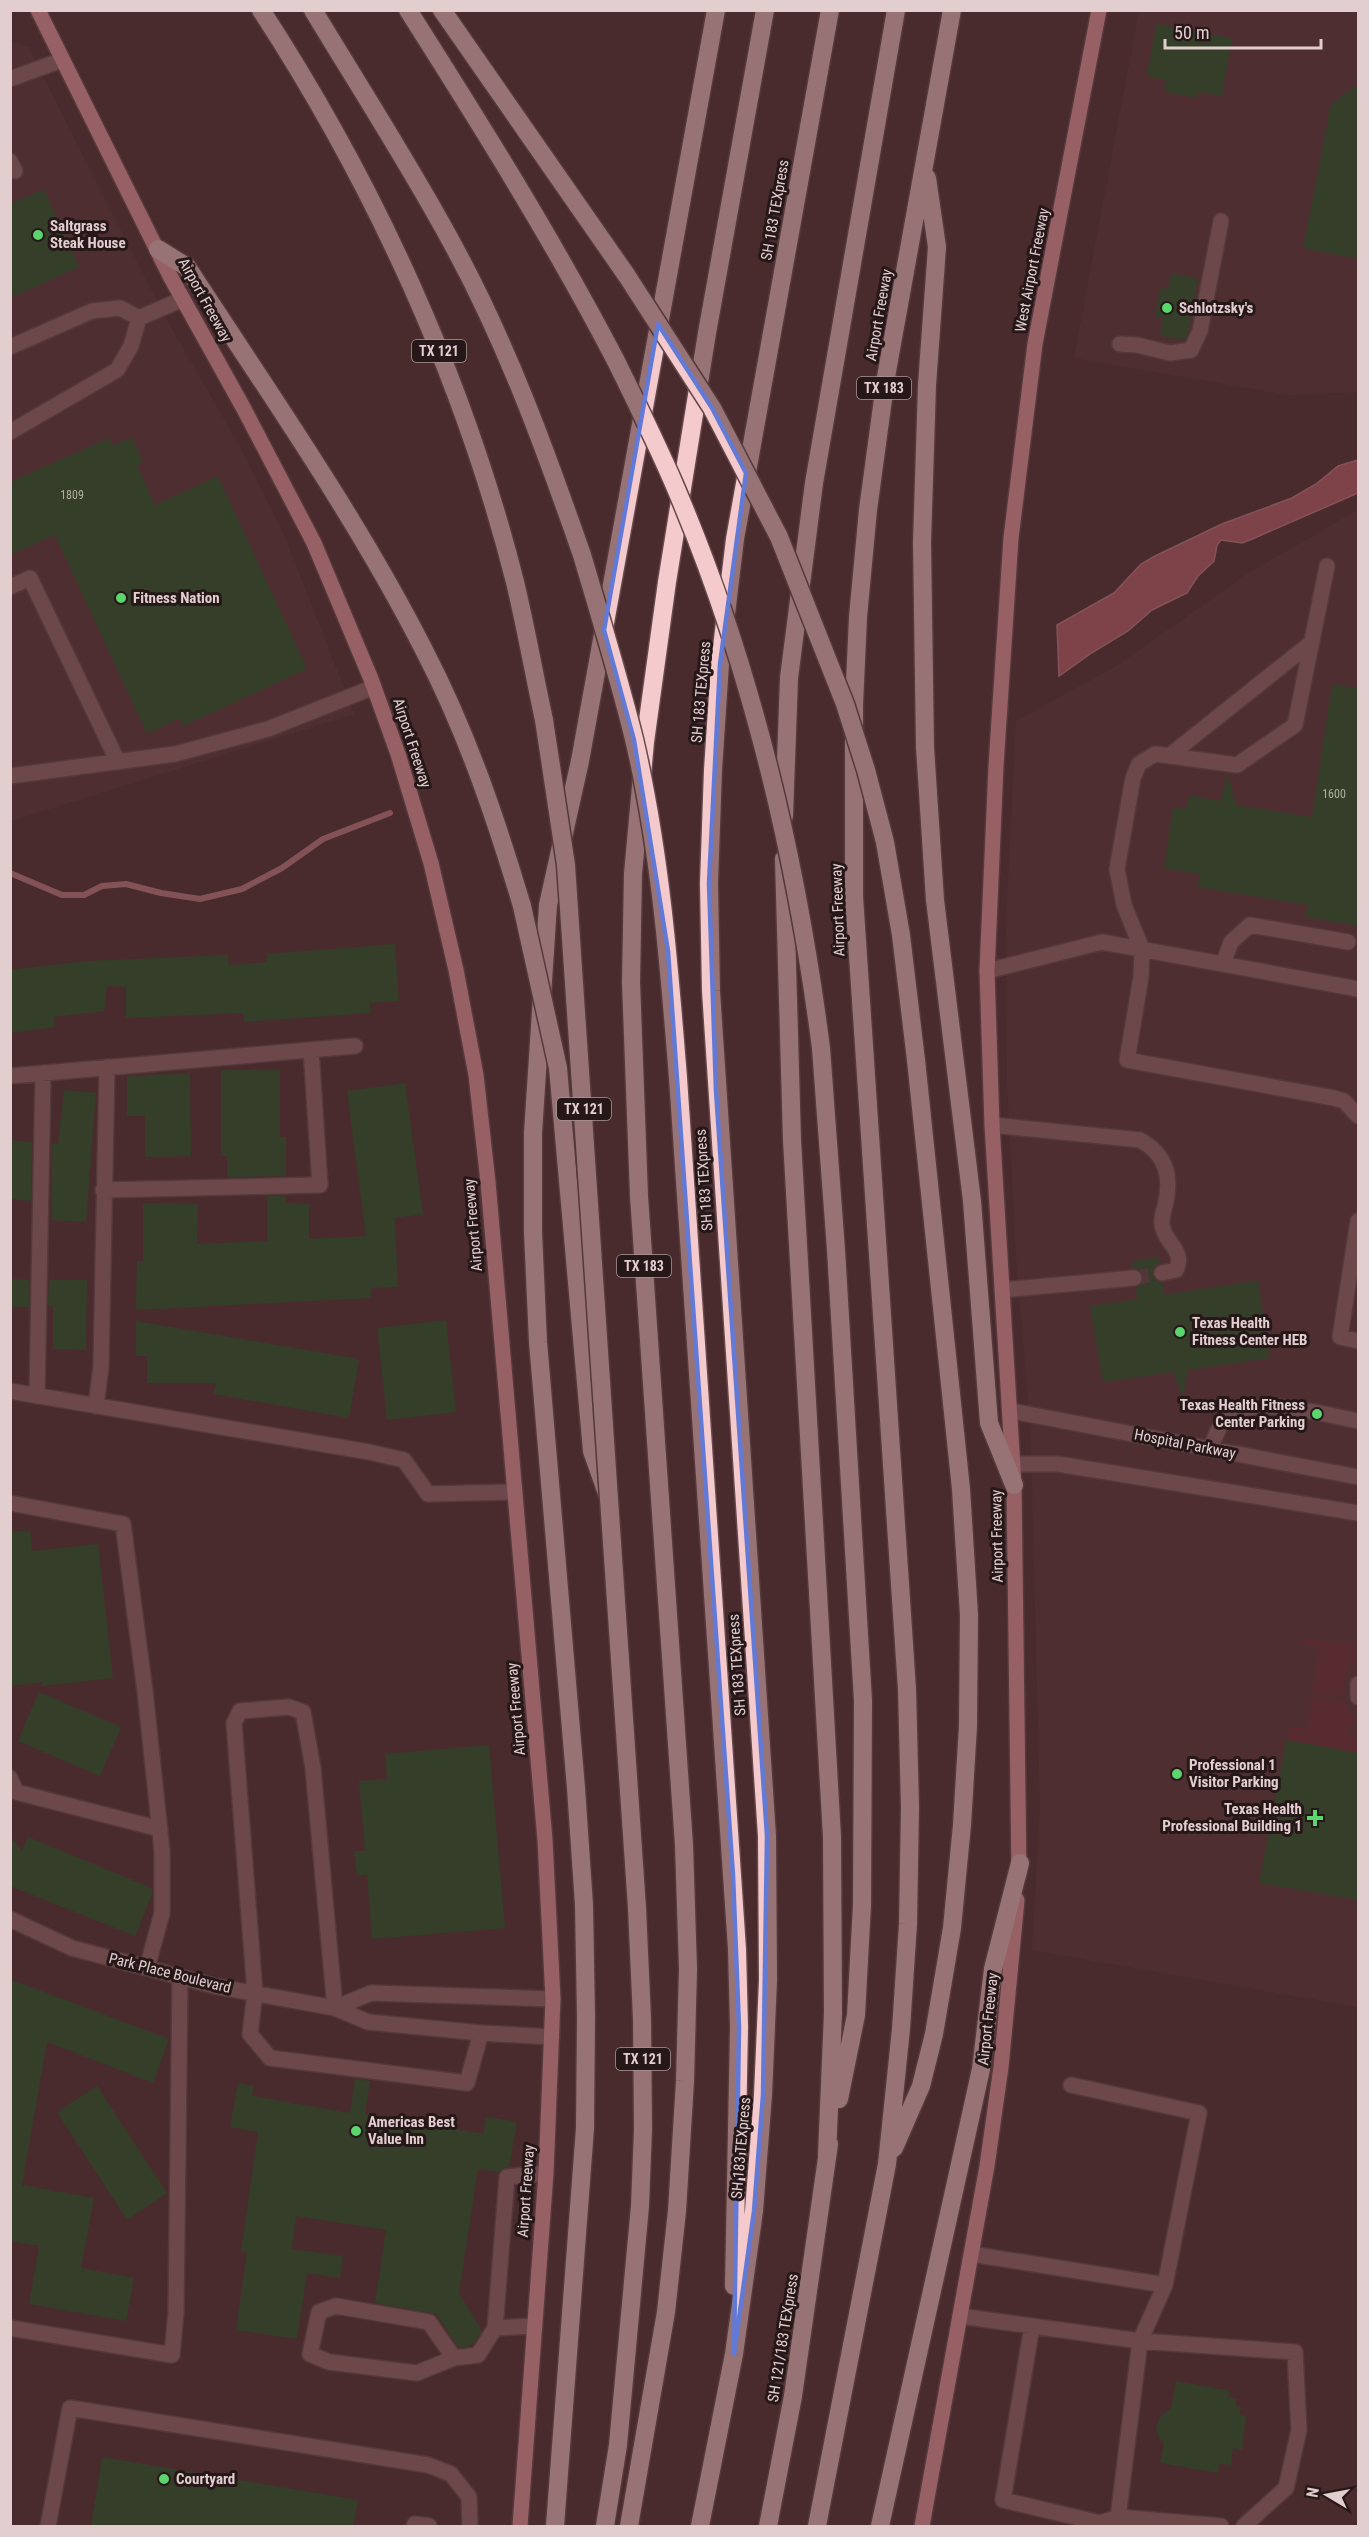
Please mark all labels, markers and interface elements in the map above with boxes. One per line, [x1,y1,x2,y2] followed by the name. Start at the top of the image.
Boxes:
[1165,12,1321,50] scale bar
[1174,22,1209,43] text: 50 m
[757,158,793,262] street label: SH 183 TEXpress
[1011,206,1053,334] street label: West Airport Freeway
[50,217,126,252] place label: Saltgrass Steak House
[31,228,45,242] marker: Saltgrass Steak House
[175,255,235,345] street label: Airport Freeway
[862,268,896,362] street label: Airport Freeway
[1179,299,1254,317] place label: Schlotzsky's
[1160,301,1174,315] marker: Schlotzsky's
[412,340,466,362] road number: TX 121
[857,377,911,399] road number: TX 183
[60,488,84,502] house number: 1809
[133,589,220,607] place label: Fitness Nation
[114,591,128,605] marker: Fitness Nation
[688,640,714,744] street label: SH 183 TEXpress
[389,696,435,790] street label: Airport Freeway
[1322,787,1346,801] house number: 1600
[827,863,849,957] street label: Airport Freeway
[557,1098,611,1120] road number: TX 121
[691,1128,717,1231] street label: SH 183 TEXpress
[460,1178,486,1272] street label: Airport Freeway
[617,1255,671,1277] road number: TX 183
[1192,1314,1307,1349] place label: Texas Health Fitness Center HEB
[1173,1325,1187,1339] marker: Texas Health Fitness Center HEB
[1180,1396,1305,1431] place label: Texas Health Fitness Center Parking
[1310,1407,1324,1421] marker: Texas Health Fitness Center Parking
[1133,1425,1237,1463] street label: Hospital Parkway
[987,1489,1007,1583] street label: Airport Freeway
[724,1613,750,1716] street label: SH 183 TEXpress
[503,1662,529,1756] street label: Airport Freeway
[1189,1756,1279,1791] place label: Professional 1 Visitor Parking
[1170,1767,1184,1781] marker: Professional 1 Visitor Parking
[1162,1800,1302,1835] place label: Texas Health Professional Building 1
[1306,1809,1324,1827] marker: Texas Health Professional Building 1
[107,1949,233,1997] street label: Park Place Boulevard
[974,1972,1002,2066] street label: Airport Freeway
[616,2048,670,2070] road number: TX 121
[728,2096,754,2200] street label: SH 183 TEXpress
[368,2113,455,2148] place label: Americas Best Value Inn
[349,2124,363,2138] marker: Americas Best Value Inn
[514,2144,538,2238] street label: Airport Freeway
[764,2272,802,2403] street label: SH 121/183 TEXpress
[1297,2465,1357,2525] north arrow
[176,2470,235,2488] place label: Courtyard
[157,2472,171,2486] marker: Courtyard
[1303,2486,1323,2499] text: N

